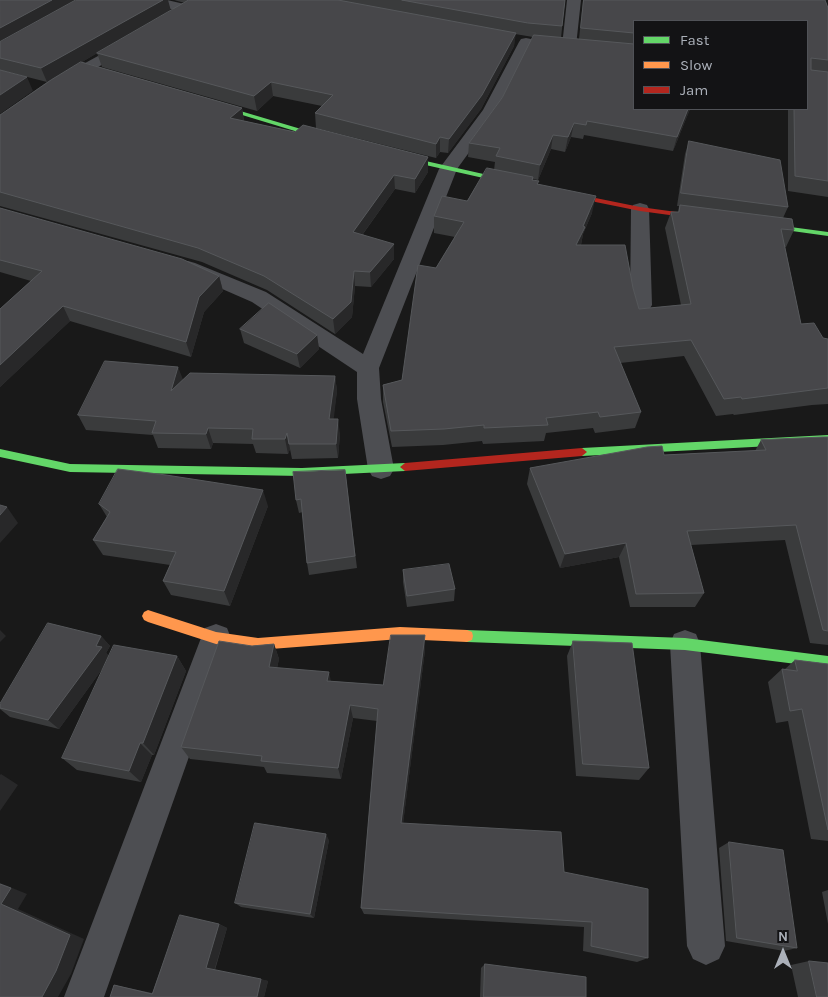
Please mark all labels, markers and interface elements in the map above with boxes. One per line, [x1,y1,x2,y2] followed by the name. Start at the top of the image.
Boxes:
[633,20,808,110] legend
[680,31,709,49] text: Fast
[680,56,712,74] text: Slow
[680,81,708,99] text: Jam
[758,927,808,977] north arrow
[778,928,788,945] text: N

